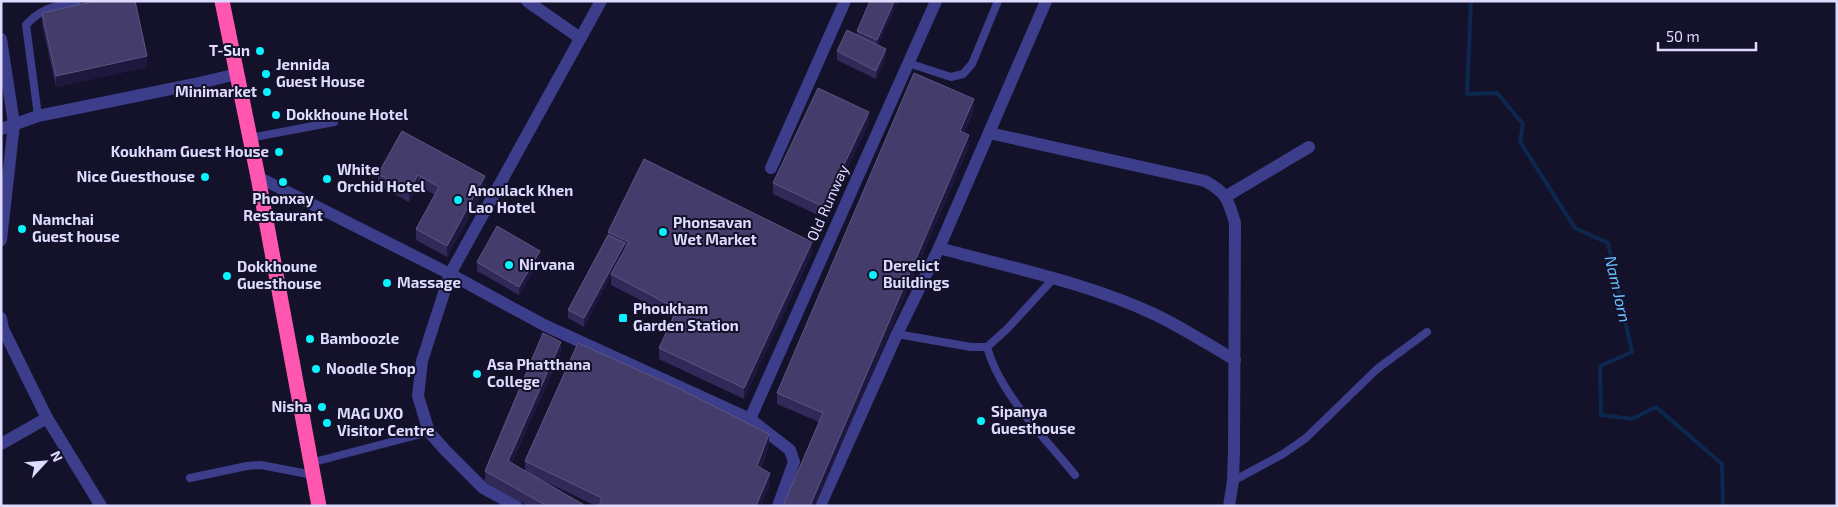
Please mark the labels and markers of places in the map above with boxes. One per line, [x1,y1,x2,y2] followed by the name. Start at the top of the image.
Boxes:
[209,41,250,59] place label: T-Sun
[254,45,266,57] marker: T-Sun
[276,55,365,90] place label: Jennida Guest House
[260,68,272,80] marker: Jennida Guest House
[175,82,257,100] place label: Minimarket
[261,86,273,98] marker: Minimarket
[286,105,408,123] place label: Dokkhoune Hotel
[270,109,282,121] marker: Dokkhoune Hotel
[111,142,269,160] place label: Koukham Guest House
[273,146,285,158] marker: Koukham Guest House
[337,160,425,195] place label: White Orchid Hotel
[76,167,195,185] place label: Nice Guesthouse
[199,171,211,183] marker: Nice Guesthouse
[321,173,333,185] marker: White Orchid Hotel
[277,176,289,188] marker: Phonxay Restaurant
[468,181,573,216] place label: Anoulack Khen Lao Hotel
[243,189,323,224] place label: Phonxay Restaurant
[452,194,464,206] marker: Anoulack Khen Lao Hotel
[32,210,120,245] place label: Namchai Guest house
[673,213,757,248] place label: Phonsavan Wet Market
[16,223,28,235] marker: Namchai Guest house
[657,226,669,238] marker: Phonsavan Wet Market
[519,255,575,273] place label: Nirvana
[883,256,949,291] place label: Derelict Buildings
[237,257,321,292] place label: Dokkhoune Guesthouse
[503,259,515,271] marker: Nirvana
[867,269,879,281] marker: Derelict Buildings
[221,270,233,282] marker: Dokkhoune Guesthouse
[397,273,461,291] place label: Massage
[381,277,393,289] marker: Massage
[633,299,739,334] place label: Phoukham Garden Station
[617,312,629,324] marker: Phoukham Garden Station
[320,329,399,347] place label: Bamboozle
[304,333,316,345] marker: Bamboozle
[487,355,591,390] place label: Asa Phatthana College
[326,359,416,377] place label: Noodle Shop
[310,363,322,375] marker: Noodle Shop
[471,368,483,380] marker: Asa Phatthana College
[271,397,312,415] place label: Nisha
[316,401,328,413] marker: Nisha
[991,402,1075,437] place label: Sipanya Guesthouse
[337,404,434,439] place label: MAG UXO Visitor Centre
[975,415,987,427] marker: Sipanya Guesthouse
[321,417,333,429] marker: MAG UXO Visitor Centre

